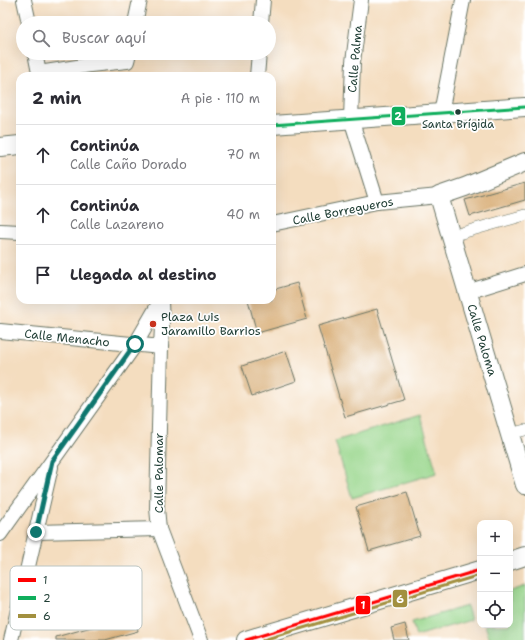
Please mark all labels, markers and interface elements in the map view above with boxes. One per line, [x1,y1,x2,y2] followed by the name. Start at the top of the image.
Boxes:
[16,16,276,60] search box
[344,24,366,93] street label: Calle Palma
[30,27,52,49] icon: search
[62,28,146,48] text: Buscar aquí
[32,87,82,109] text: 2 min
[181,90,260,107] text: A pie · 110 m
[391,106,406,126] line badge: 2
[453,107,463,117] marker: Santa Brígida
[394,109,402,124] text: 2
[422,117,494,132] place label: Santa Brígida
[70,136,139,156] text: Continúa
[32,144,54,166] icon: ahead
[226,146,260,163] text: 70 m
[70,156,187,173] text: Calle Caño Dorado
[291,193,395,229] street label: Calle Borregueros
[70,196,139,216] text: Continúa
[32,204,54,226] icon: ahead
[226,206,260,223] text: 40 m
[70,216,164,233] text: Calle Lazareno
[32,264,54,286] icon: arrive
[70,265,217,285] text: Llegada al destino
[463,302,501,379] street label: Calle Paloma
[161,309,261,339] place label: Plaza Luis Jaramillo Barrios
[148,319,158,329] marker: Plaza Luis Jaramillo Barrios
[23,326,111,350] street label: Calle Menacho
[126,335,144,353] route start
[151,433,167,513] street label: Calle Palomar
[477,520,513,628] map controls
[477,520,513,556] button: +
[27,523,45,541] route end
[477,556,513,592] button: −
[10,566,142,630] legend
[43,573,48,588] text: 1
[392,589,408,608] line badge: 6
[43,591,51,606] text: 2
[396,592,404,607] text: 6
[477,592,513,628] button: locate
[355,595,371,615] line badge: 1
[360,598,366,613] text: 1
[43,609,51,624] text: 6

